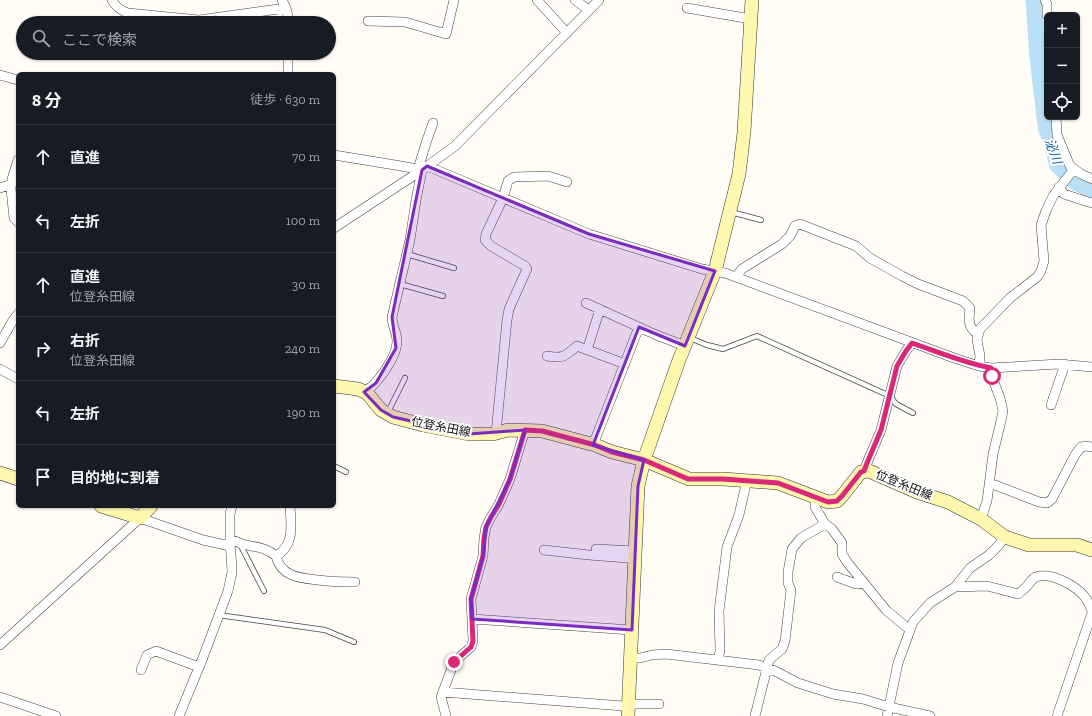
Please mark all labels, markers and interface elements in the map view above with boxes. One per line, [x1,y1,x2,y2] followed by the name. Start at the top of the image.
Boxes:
[1044,12,1080,120] map controls
[1044,12,1080,48] button: +
[16,16,336,60] search box
[30,27,52,49] icon: search
[62,31,137,49] text: ここで検索
[1044,48,1080,84] button: −
[1044,84,1080,120] button: locate
[32,90,61,110] text: 8 分
[250,92,320,107] text: 徒歩 · 630 m
[1042,136,1066,168] water label: 泌川
[32,146,54,168] icon: ahead
[70,149,100,167] text: 直進
[292,149,320,164] text: 70 m
[32,210,54,232] icon: left
[70,213,100,231] text: 左折
[286,213,320,228] text: 100 m
[70,268,100,286] text: 直進
[32,274,54,296] icon: ahead
[292,277,320,292] text: 30 m
[70,289,135,304] text: 位登糸田線
[70,332,100,350] text: 右折
[32,338,54,360] icon: right
[285,341,320,356] text: 240 m
[70,353,135,368] text: 位登糸田線
[983,367,1001,385] route start
[32,402,54,424] icon: left
[70,405,100,423] text: 左折
[286,405,320,420] text: 190 m
[410,414,472,440] street label: 位登糸田線
[32,466,54,488] icon: arrive
[874,467,934,503] street label: 位登糸田線
[70,469,160,487] text: 目的地に到着
[445,653,463,671] route end

